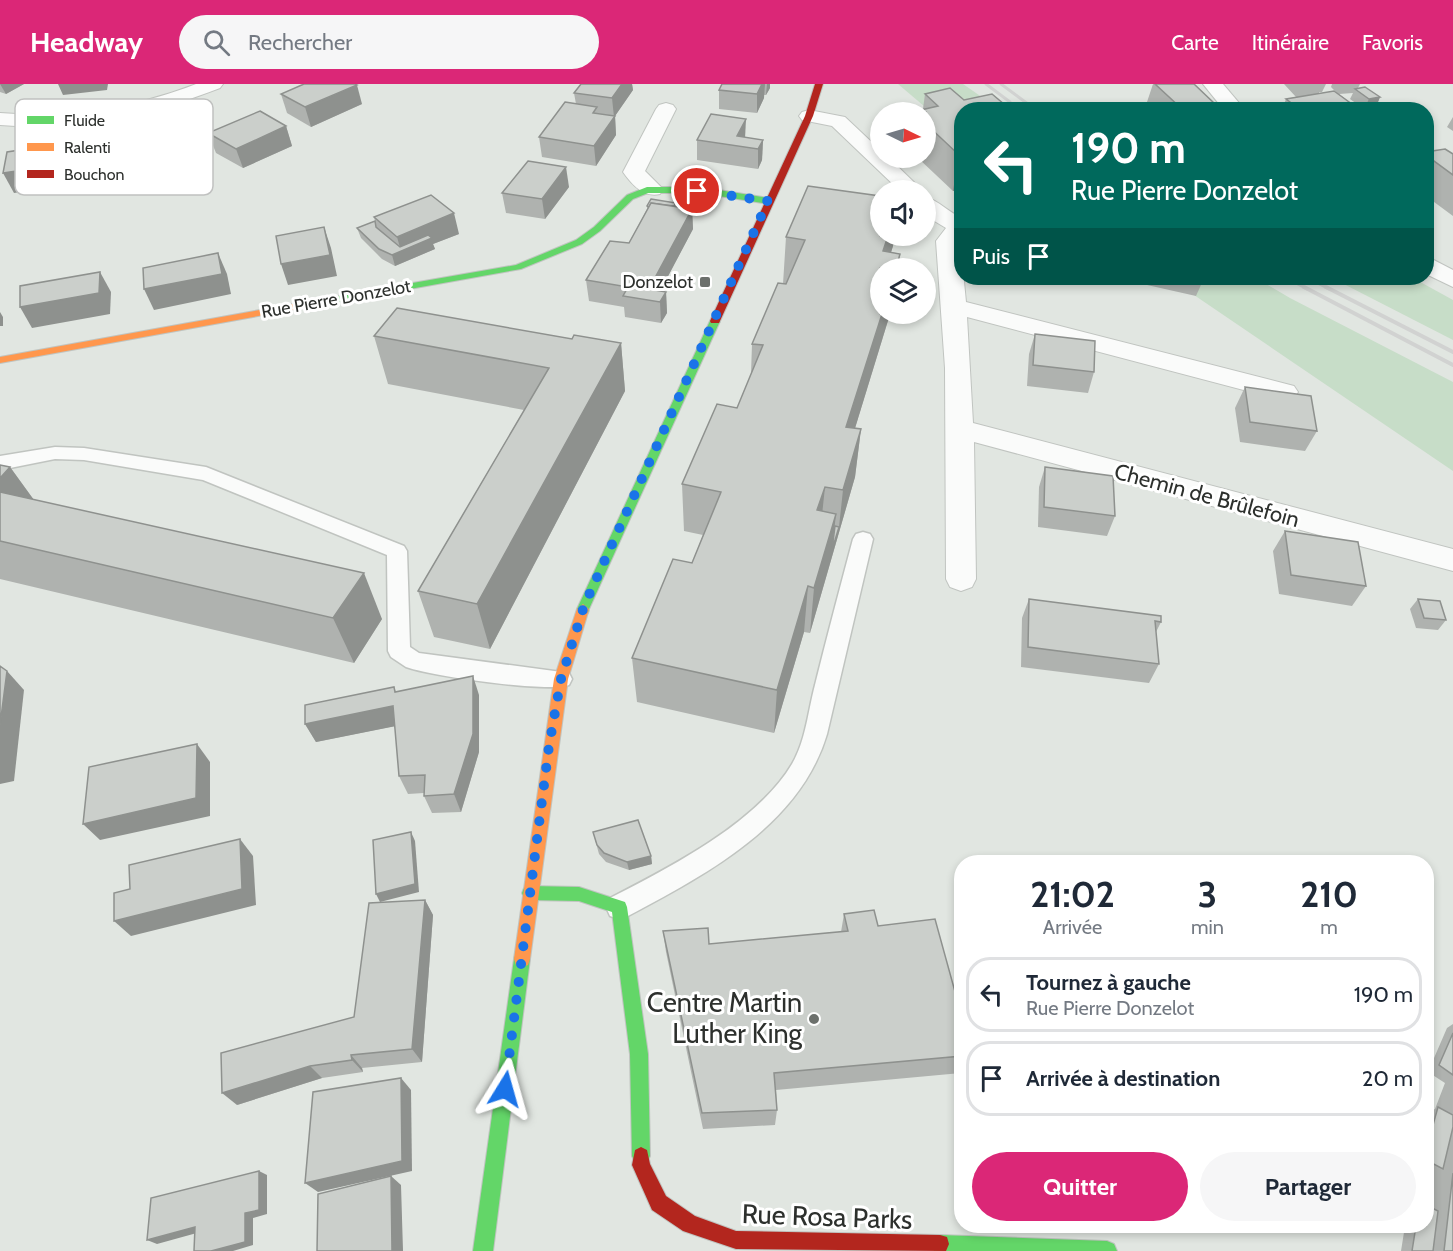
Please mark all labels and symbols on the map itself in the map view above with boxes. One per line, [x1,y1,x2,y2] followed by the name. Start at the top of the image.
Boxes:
[15,99,213,195] legend
[870,102,936,168] north arrow
[64,111,105,130] text: Fluide
[64,138,111,157] text: Ralenti
[64,165,124,184] text: Bouchon
[671,165,722,216] pin
[623,271,693,293] place label: Donzelot
[260,275,412,323] street label: Rue Pierre Donzelot
[698,275,712,289] marker: Donzelot
[1111,458,1302,533] street label: Chemin de Brûlefoin
[647,986,803,1050] place label: Centre Martin Luther King
[807,1012,821,1026] marker: Centre Martin Luther King
[473,1057,537,1121] position arrow
[741,1197,913,1236] street label: Rue Rosa Parks

